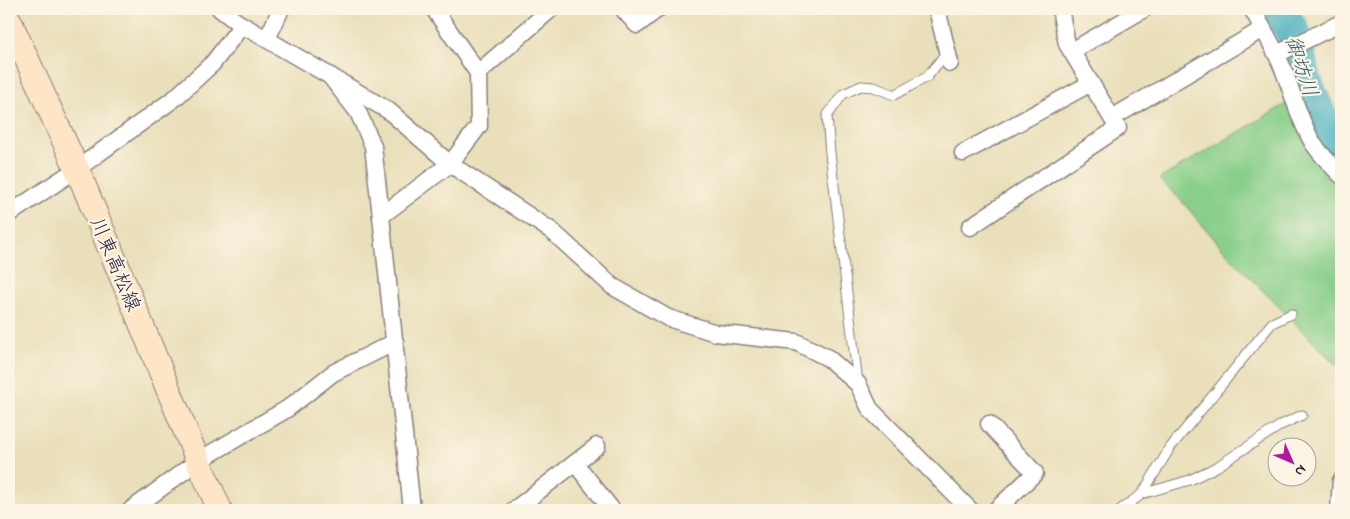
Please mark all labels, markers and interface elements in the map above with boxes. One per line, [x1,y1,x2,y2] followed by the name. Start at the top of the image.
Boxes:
[1276,32,1324,101] water label: 御坊川
[81,213,147,317] street label: 川東高松線
[1268,436,1318,486] north arrow
[1289,459,1311,481] text: N

